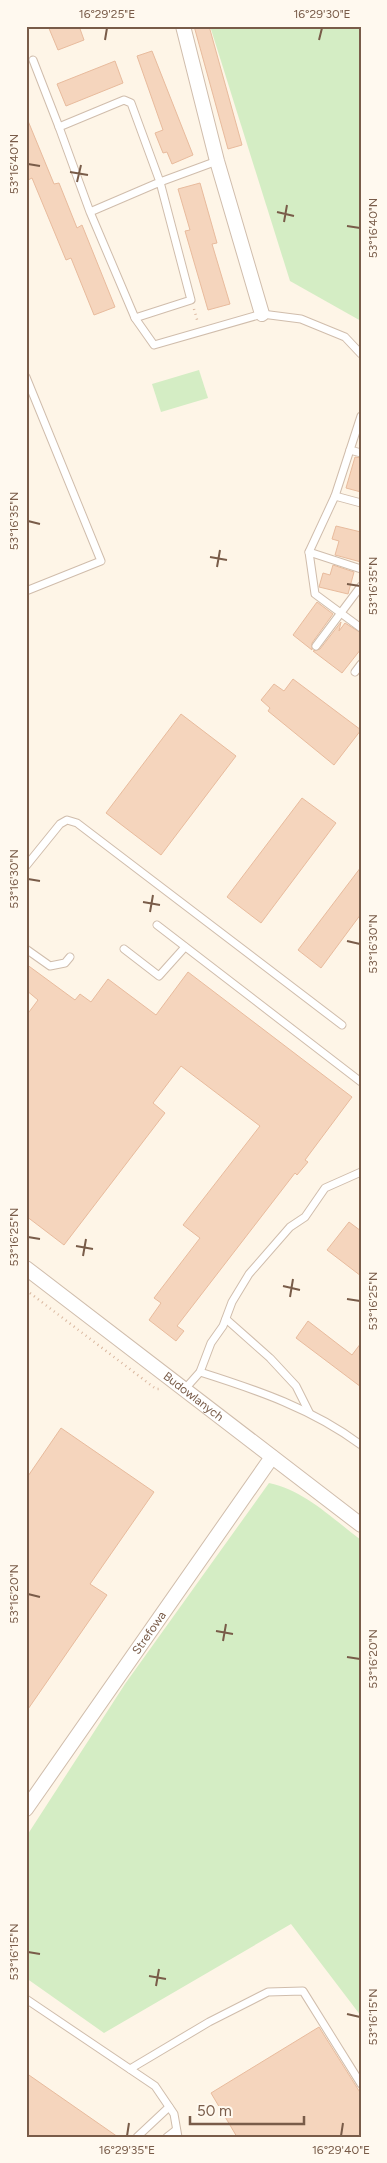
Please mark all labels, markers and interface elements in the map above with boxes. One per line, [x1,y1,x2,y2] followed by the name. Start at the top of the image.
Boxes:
[79,7,135,21] text: 16°29'25"E
[293,7,351,21] text: 16°29'30"E
[7,134,21,194] text: 53°16'40"N
[366,198,380,258] text: 53°16'40"N
[7,492,21,550] text: 53°16'35"N
[366,557,380,615] text: 53°16'35"N
[7,849,21,909] text: 53°16'30"N
[366,914,380,974] text: 53°16'30"N
[7,1208,21,1266] text: 53°16'25"N
[366,1272,380,1330] text: 53°16'25"N
[161,1369,227,1424] street label: Budowlanych
[7,1564,21,1624] text: 53°16'20"N
[129,1609,169,1657] street label: Strefowa
[366,1629,380,1689] text: 53°16'20"N
[7,1924,21,1981] text: 53°16'15"N
[366,1989,380,2046] text: 53°16'15"N
[190,2093,303,2125] scale bar
[197,2102,232,2120] text: 50 m
[99,2143,155,2157] text: 16°29'35"E
[312,2143,370,2157] text: 16°29'40"E

